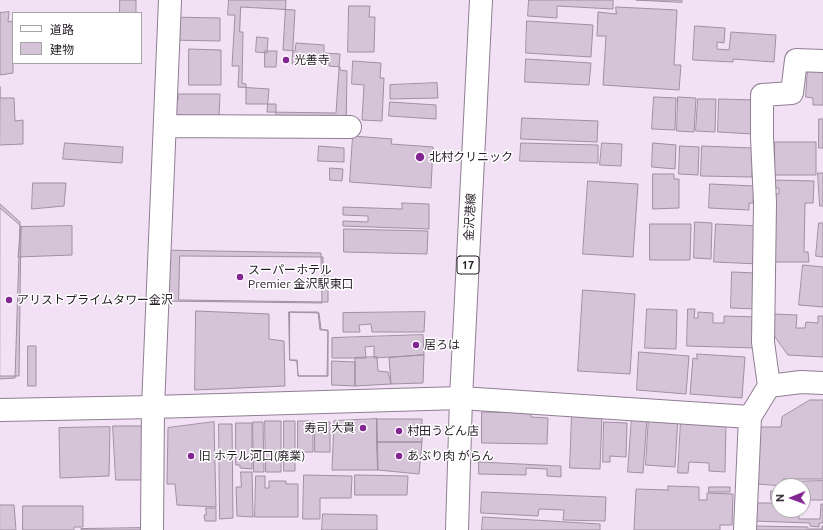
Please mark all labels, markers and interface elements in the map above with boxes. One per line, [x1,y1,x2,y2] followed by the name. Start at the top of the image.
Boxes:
[12,12,142,64] legend
[50,23,74,36] text: 道路
[50,43,74,56] text: 建物
[294,53,330,67] place label: 光善寺
[281,55,291,65] marker: 光善寺
[429,150,513,164] place label: 北村クリニック
[414,151,426,163] marker: 北村クリニック
[462,193,478,241] street label: 金沢港線
[457,256,479,274] road number: 17
[248,263,354,291] place label: スーパーホテル Premier 金沢駅東口
[235,272,245,282] marker: スーパーホテル Premier 金沢駅東口
[17,293,173,307] place label: アリストプライムタワー金沢
[4,295,14,305] marker: アリストプライムタワー金沢
[424,338,460,352] place label: 居ろは
[411,340,421,350] marker: 居ろは
[304,421,355,435] place label: 寿司 大貴
[358,423,368,433] marker: 寿司 大貴
[407,424,479,438] place label: 村田うどん店
[394,426,404,436] marker: 村田うどん店
[199,449,305,463] place label: 旧 ホテル河口(廃業)
[407,449,494,463] place label: あぶり肉 がらん
[186,451,196,461] marker: 旧 ホテル河口(廃業)
[394,451,404,461] marker: あぶり肉 がらん
[771,478,811,518] north arrow
[774,494,786,502] text: N

